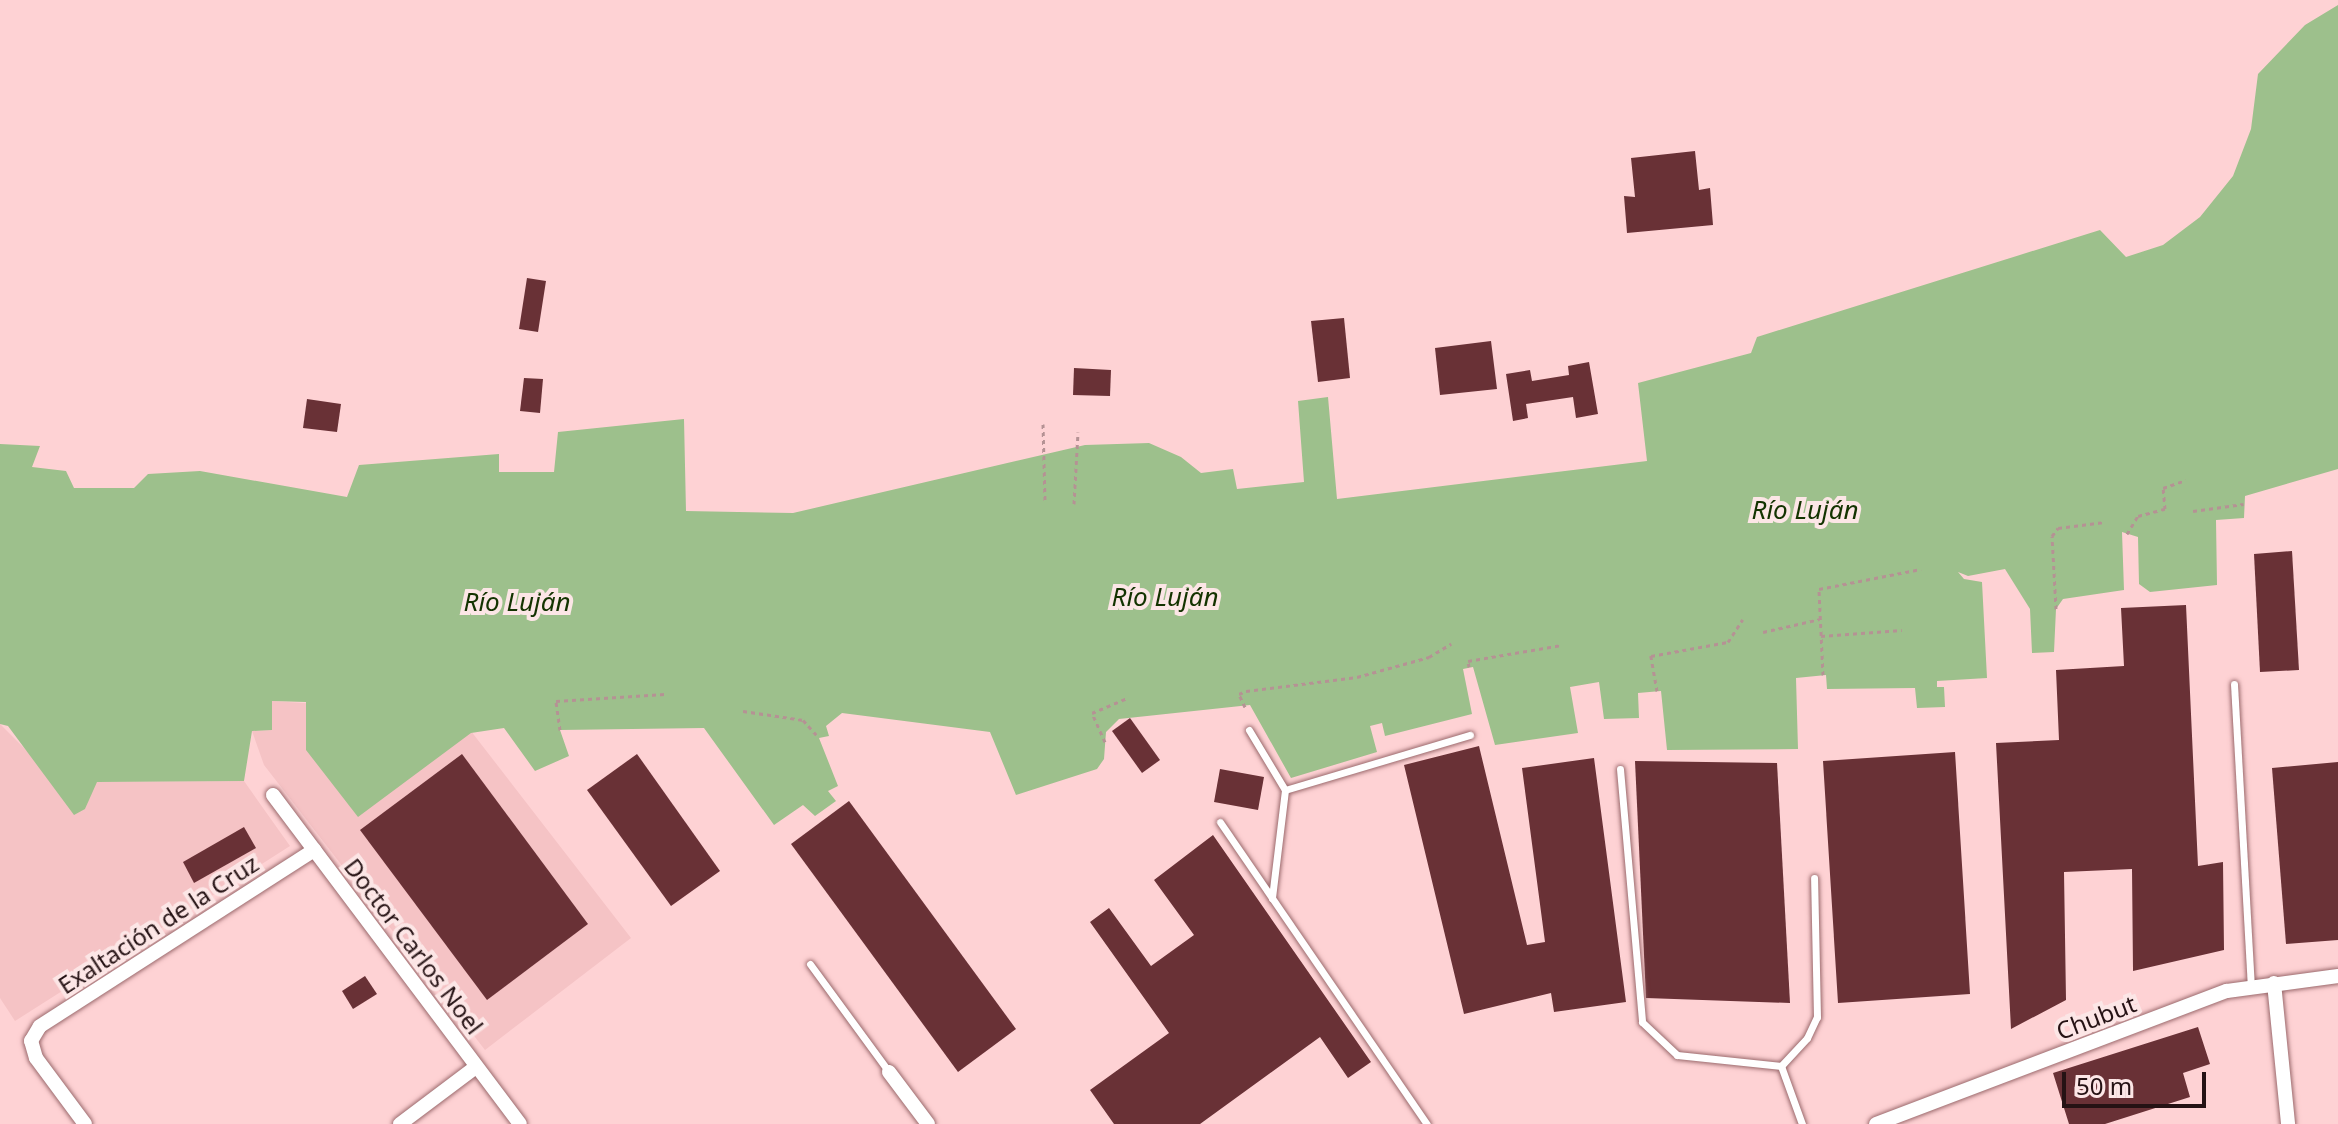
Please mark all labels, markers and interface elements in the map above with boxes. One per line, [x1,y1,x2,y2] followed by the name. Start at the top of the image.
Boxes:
[1751,494,1859,526] water label: Río Luján
[1111,581,1219,613] water label: Río Luján
[463,586,571,618] water label: Río Luján
[53,849,263,999] street label: Exaltación de la Cruz
[339,853,489,1039] street label: Doctor Carlos Noel
[2052,989,2140,1045] street label: Chubut
[2066,1056,2210,1106] scale bar
[2076,1069,2132,1102] text: 50 m

